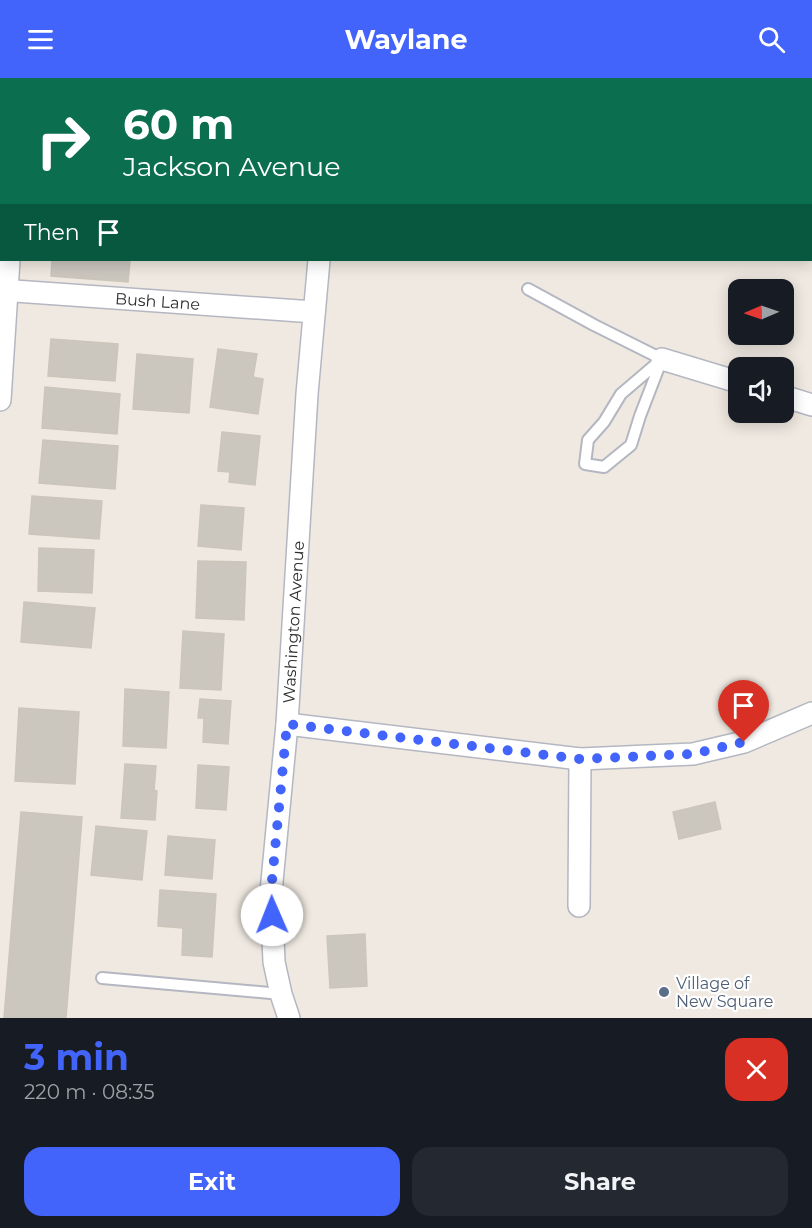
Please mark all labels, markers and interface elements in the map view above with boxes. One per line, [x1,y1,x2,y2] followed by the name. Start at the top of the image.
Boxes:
[24,23,57,56] icon: menu
[344,23,468,56] text: Waylane
[755,23,788,56] icon: search
[123,98,234,150] text: 60 m
[24,102,102,180] icon: right
[123,150,341,183] text: Jackson Avenue
[92,216,125,249] icon: arrive
[24,219,80,246] text: Then
[728,279,794,345] north arrow
[728,279,794,423] map controls
[114,289,201,314] street label: Bush Lane
[728,357,794,423] button: sound
[279,540,308,704] street label: Washington Avenue
[718,680,769,742] pin
[727,689,760,722] icon: arrive
[240,883,304,947] position arrow
[676,974,774,1011] place label: Village of New Square
[657,985,671,999] marker: Village of New Square
[24,1035,129,1079] text: 3 min
[725,1038,788,1101] button: close
[24,1080,155,1104] text: 220 m · 08:35
[24,1147,400,1216] button: Exit
[412,1147,788,1216] button: Share

